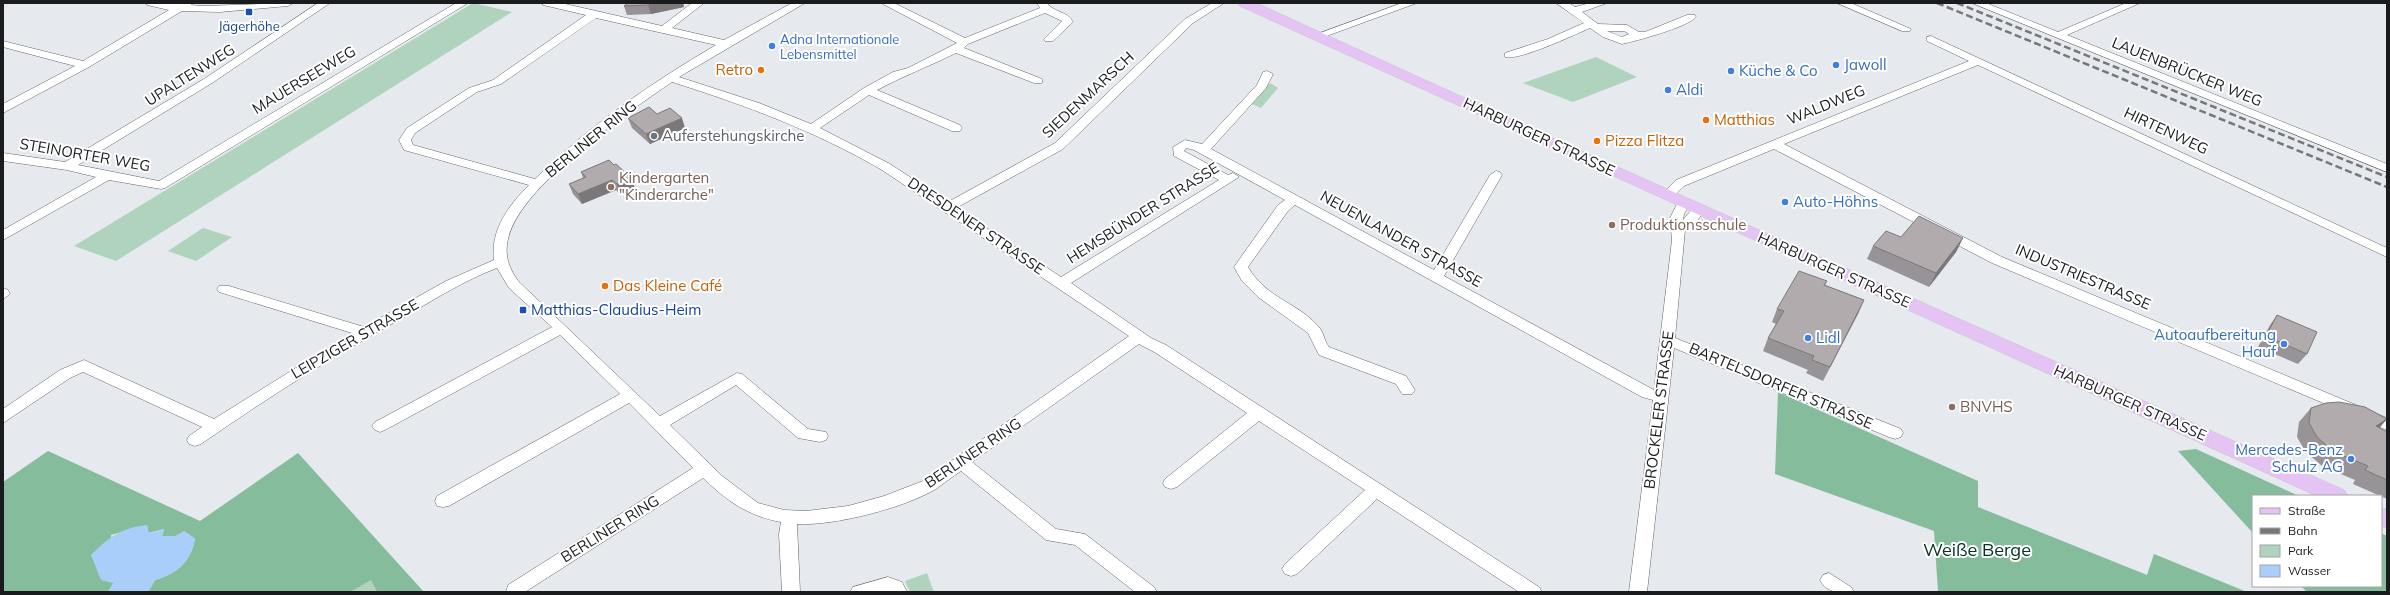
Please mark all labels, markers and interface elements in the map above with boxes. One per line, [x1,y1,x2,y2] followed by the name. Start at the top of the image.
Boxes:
[244,7,254,17] marker: Jägerhöhe
[218,18,280,34] place label: Jägerhöhe
[780,31,899,62] place label: Adna Internationale Lebensmittel
[2109,33,2265,110] street label: LAUENBRÜCKER WEG
[141,39,238,110] street label: UPALTENWEG
[249,41,359,118] street label: MAUERSEEWEG
[767,41,777,51] marker: Adna Internationale Lebensmittel
[1038,47,1138,142] street label: SIEDENMARSCH
[1844,55,1887,74] place label: Jawoll
[715,60,753,79] place label: Retro
[1831,60,1841,70] marker: Jawoll
[1739,61,1818,80] place label: Küche & Co
[756,65,766,75] marker: Retro
[1726,66,1736,76] marker: Küche & Co
[1676,80,1703,99] place label: Aldi
[1784,80,1868,129] street label: WALDWEG
[1663,85,1673,95] marker: Aldi
[1460,93,1618,180] street label: HARBURGER STRASSE
[541,96,640,181] street label: BERLINER RING
[2121,103,2211,158] street label: HIRTENWEG
[1714,110,1775,129] place label: Matthias
[1701,115,1711,125] marker: Matthias
[662,126,805,145] place label: Auferstehungskirche
[649,131,659,141] marker: Auferstehungskirche
[1605,131,1684,150] place label: Pizza Flitza
[18,134,152,175] street label: STEINORTER WEG
[1592,136,1602,146] marker: Pizza Flitza
[1063,158,1223,267] street label: HEMSBÜNDER STRASSE
[619,168,714,204] place label: Kindergarten "Kinderarche"
[904,173,1048,279] street label: DRESDENER STRASSE
[606,182,616,192] marker: Kindergarten "Kinderarche"
[1317,186,1486,291] street label: NEUENLANDER STRASSE
[1793,192,1878,211] place label: Auto-Höhns
[1780,197,1790,207] marker: Auto-Höhns
[1620,215,1746,234] place label: Produktionsschule
[1607,220,1617,230] marker: Produktionsschule
[1755,227,1914,312] street label: HARBURGER STRASSE
[2013,239,2154,314] street label: INDUSTRIESTRASSE
[613,276,722,295] place label: Das Kleine Café
[600,281,610,291] marker: Das Kleine Café
[288,294,422,383] street label: LEIPZIGER STRASSE
[531,300,701,319] place label: Matthias-Claudius-Heim
[518,305,528,315] marker: Matthias-Claudius-Heim
[2154,325,2277,361] place label: Autoaufbereitung Hauf
[1816,328,1840,347] place label: Lidl
[1639,330,1678,490] street label: BROCKELER STRASSE
[1803,333,1813,343] marker: Lidl
[1686,338,1876,433] street label: BARTELSDORFER STRASSE
[2279,339,2289,349] marker: Autoaufbereitung Hauf
[2051,360,2210,445] street label: HARBURGER STRASSE
[1960,397,2013,416] place label: BNVHS
[1947,402,1957,412] marker: BNVHS
[921,413,1025,492] street label: BERLINER RING
[2235,440,2343,476] place label: Mercedes-Benz Schulz AG
[2346,454,2356,464] marker: Mercedes-Benz Schulz AG
[557,491,662,566] street label: BERLINER RING
[2252,495,2382,587] legend
[2288,503,2325,518] text: Straße
[2288,523,2317,538] text: Bahn
[1923,538,2031,561] park label: Weiße Berge
[2288,543,2314,558] text: Park
[2288,563,2331,578] text: Wasser

